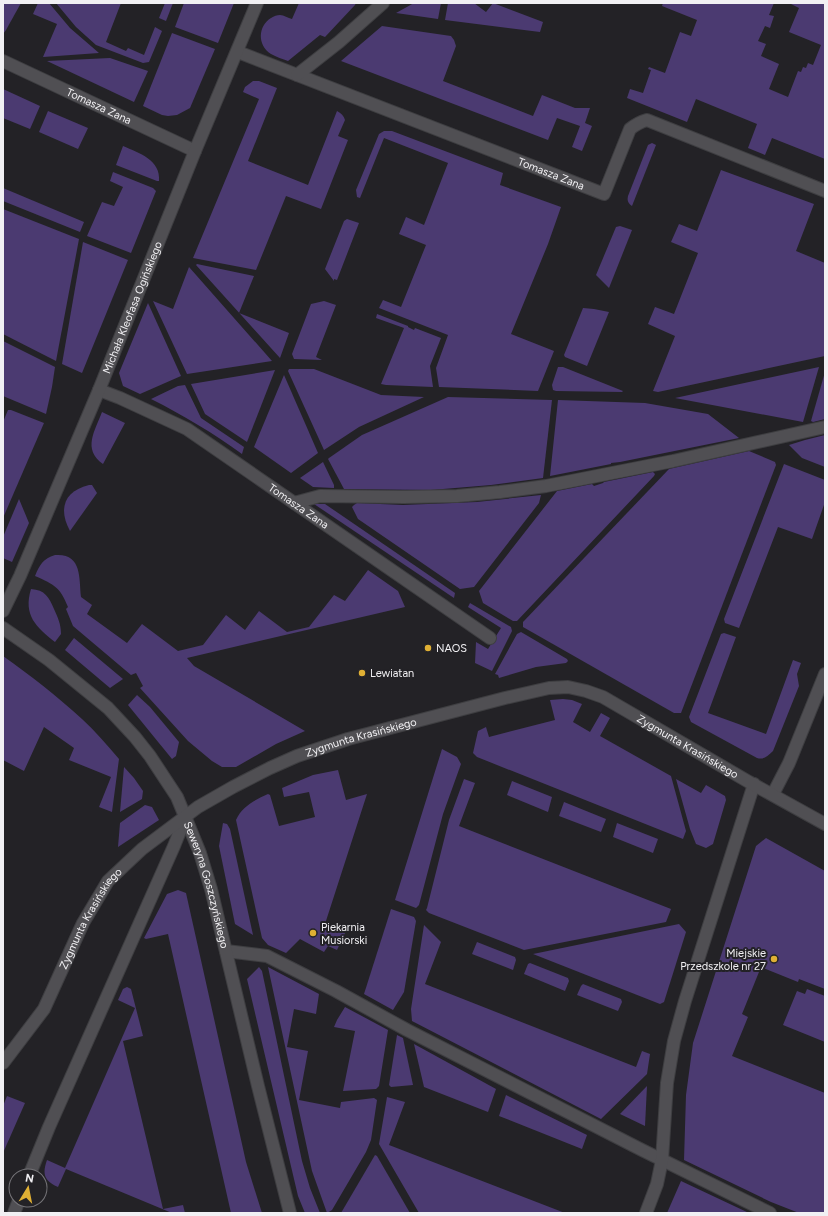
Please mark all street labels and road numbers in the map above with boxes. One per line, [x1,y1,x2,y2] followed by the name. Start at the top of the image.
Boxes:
[64,86,133,127] street label: Tomasza Zana
[516,155,586,193] street label: Tomasza Zana
[100,240,165,376] street label: Michała Kleofasa Ogińskiego
[266,481,331,532] street label: Tomasza Zana
[635,712,741,781] street label: Zygmunta Krasińskiego
[304,715,418,760] street label: Zygmunta Krasińskiego
[181,820,231,950] street label: Seweryna Goszczyńskiego
[57,865,125,971] street label: Zygmunta Krasińskiego

